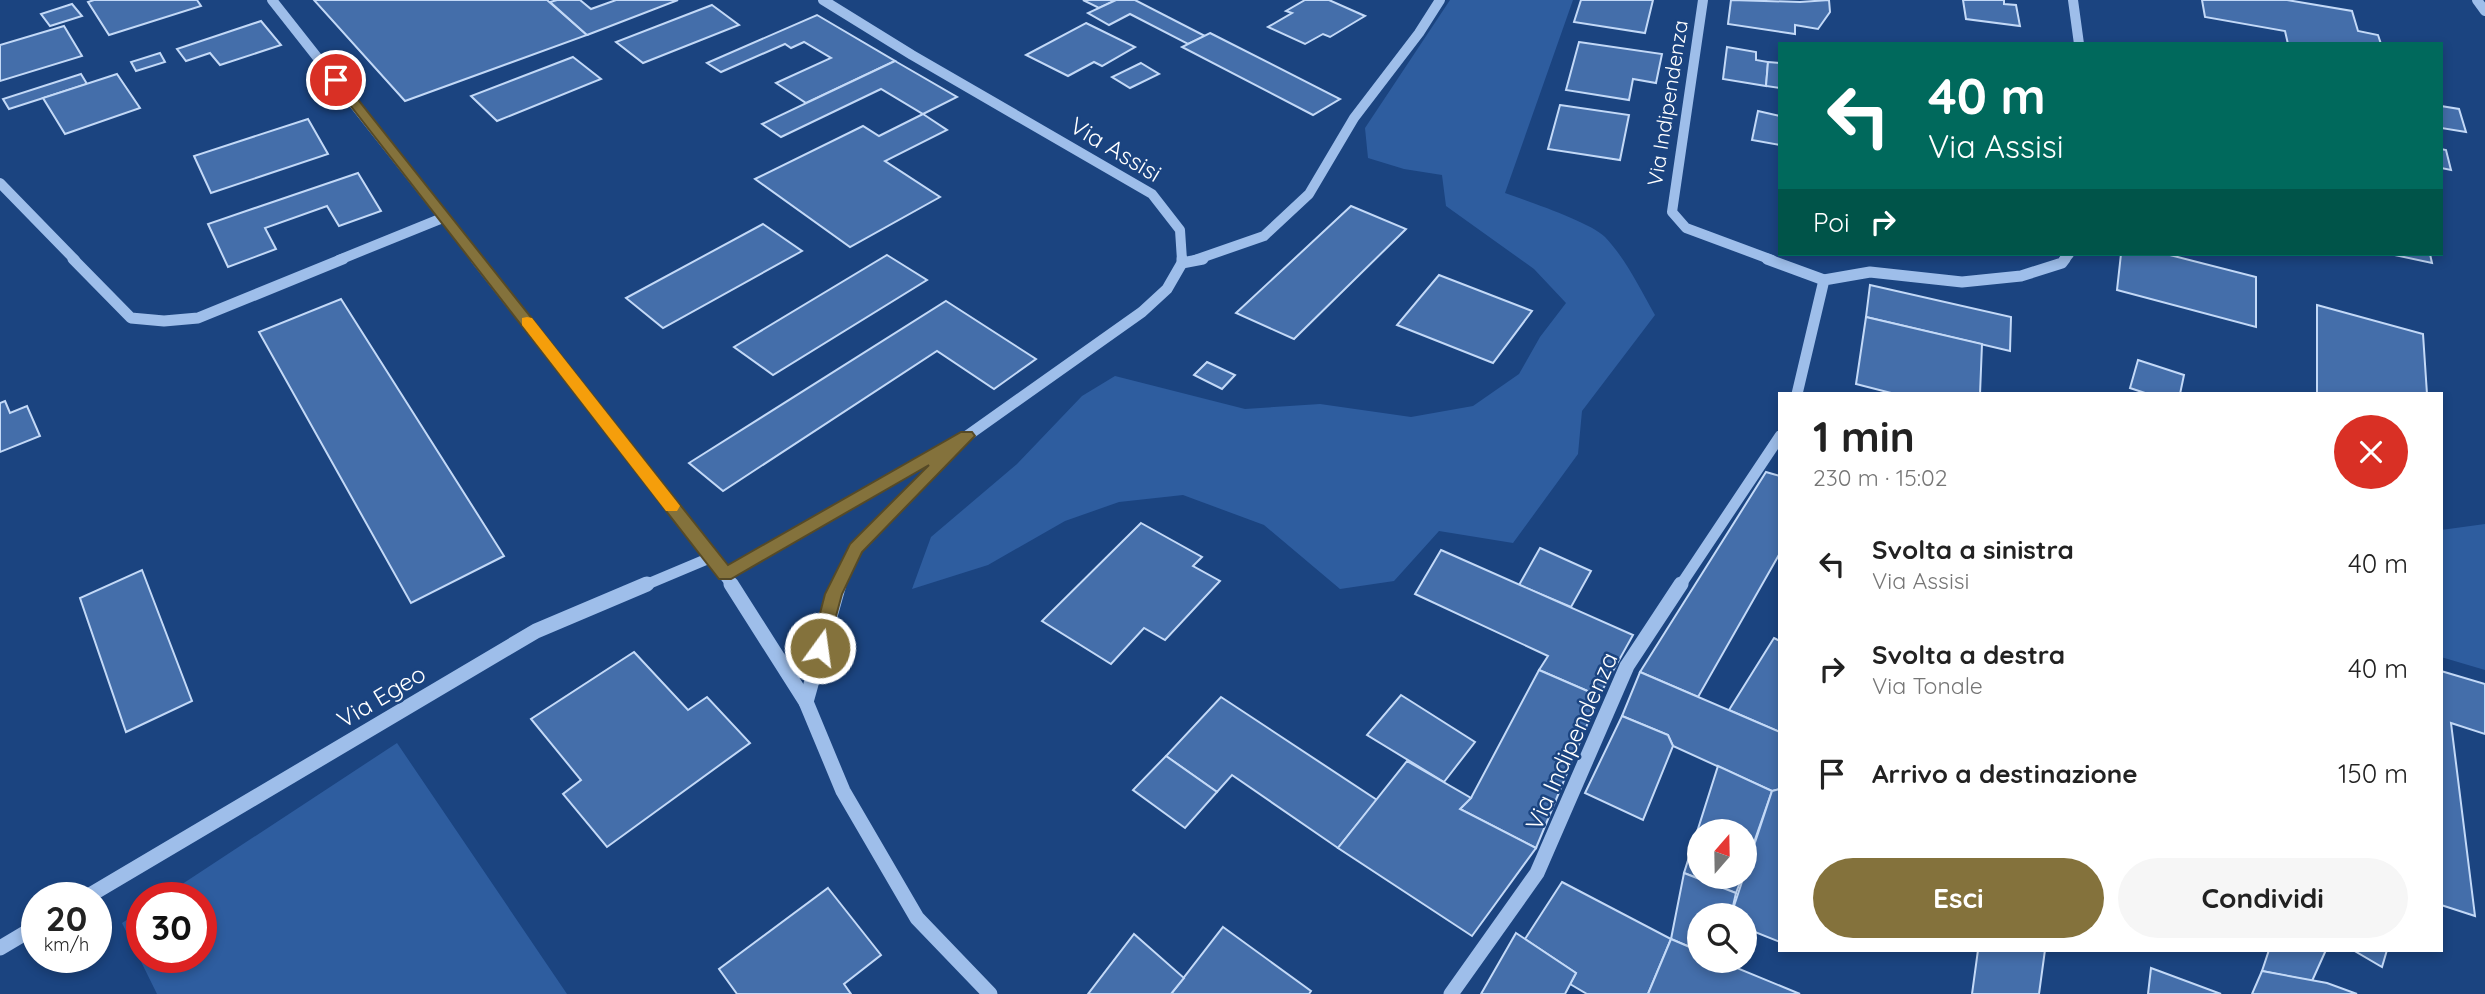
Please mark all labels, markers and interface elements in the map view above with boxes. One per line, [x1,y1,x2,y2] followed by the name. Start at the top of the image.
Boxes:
[1641,18,1693,188] street label: Via Indipendenza
[306,50,366,110] pin
[317,61,355,99] icon: arrive
[1928,65,2046,126] text: 40 m
[1813,70,1904,161] icon: left
[1065,110,1167,188] street label: Via Assisi
[1928,126,2064,166] text: Via Assisi
[1864,203,1902,241] icon: right
[1813,206,1850,239] text: Poi
[1813,410,1915,463] text: 1 min
[2334,415,2408,489] button: close
[1813,463,1948,492] text: 230 m · 15:02
[1872,533,2074,566] text: Svolta a sinistra
[1813,545,1851,583] icon: left
[2348,547,2408,580] text: 40 m
[1872,566,1970,595] text: Via Assisi
[783,611,857,685] position arrow
[1872,638,2065,671] text: Svolta a destra
[1518,647,1624,835] street label: Via Indipendenza
[1813,650,1851,688] icon: right
[2348,652,2408,685] text: 40 m
[331,658,431,734] street label: Via Egeo
[1872,671,1983,700] text: Via Tonale
[1813,755,1851,793] icon: arrive
[1872,757,2138,790] text: Arrivo a destinazione
[2338,757,2408,790] text: 150 m
[1687,819,1757,889] north arrow
[1687,819,1757,973] map controls
[1813,858,2104,938] button: Esci
[2118,858,2408,938] button: Condividi
[126,882,217,973] speed limit sign: 30
[46,896,87,940] text: 20
[1687,903,1757,973] button: search
[44,933,89,956] text: km/h

